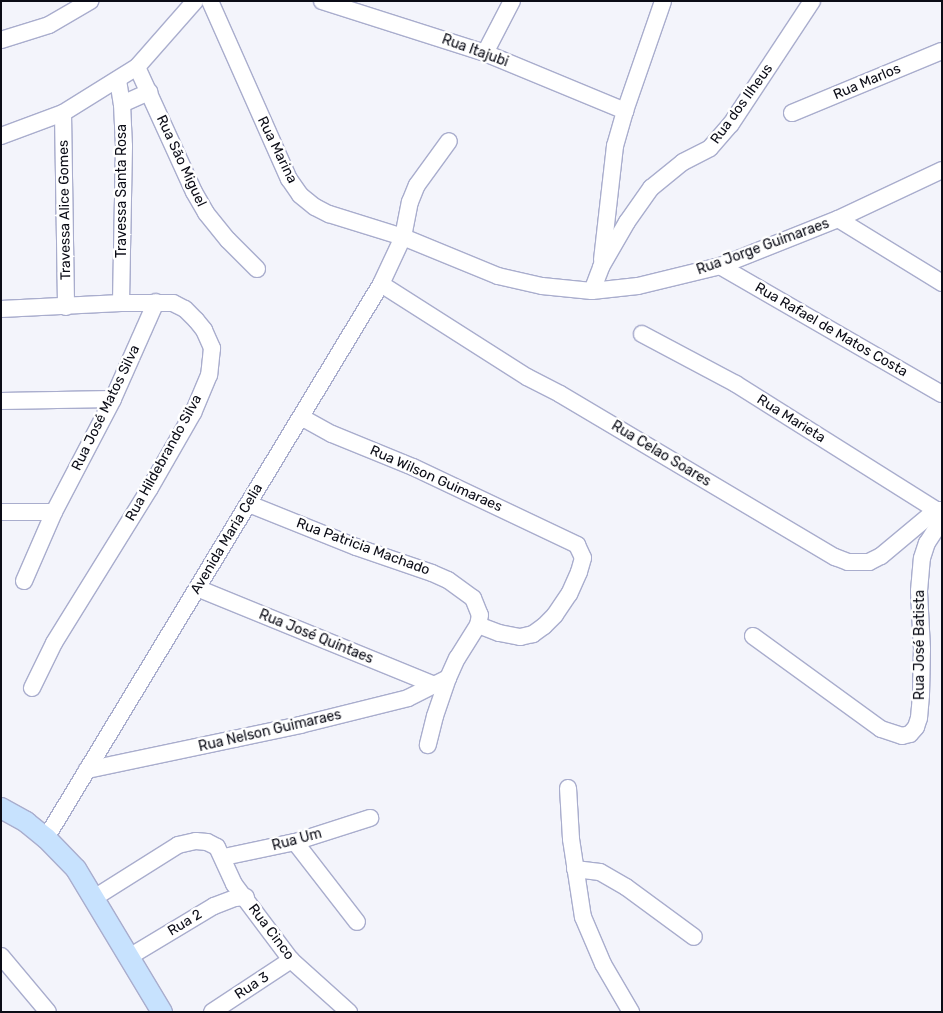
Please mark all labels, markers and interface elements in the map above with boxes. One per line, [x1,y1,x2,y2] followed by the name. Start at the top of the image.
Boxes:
[439,31,511,71] street label: Rua Itajubi
[831,60,903,104] street label: Rua Marlos
[707,61,777,147] street label: Rua dos Ilheus
[152,113,210,209] street label: Rua São Miguel
[254,114,300,186] street label: Rua Marina
[114,124,130,258] street label: Travessa Santa Rosa
[55,140,75,280] street label: Travessa Alice Gomes
[694,215,832,279] street label: Rua Jorge Guimaraes
[752,279,910,381] street label: Rua Rafael de Matos Costa
[68,342,144,474] street label: Rua José Matos Silva
[754,391,828,447] street label: Rua Marieta
[122,392,206,524] street label: Rua Hildebrando Silva
[608,418,714,490] street label: Rua Celao Soares
[367,442,505,516] street label: Rua Wilson Guimaraes
[187,481,267,597] street label: Avenida Maria Celia
[294,515,432,579] street label: Rua Patricia Machado
[912,590,928,700] street label: Rua José Batista
[256,606,376,668] street label: Rua José Quintaes
[197,706,343,756] street label: Rua Nelson Guimaraes
[270,825,324,855] street label: Rua Um
[245,901,297,963] street label: Rua Cinco
[165,906,205,940] street label: Rua 2
[232,969,272,1003] street label: Rua 3

